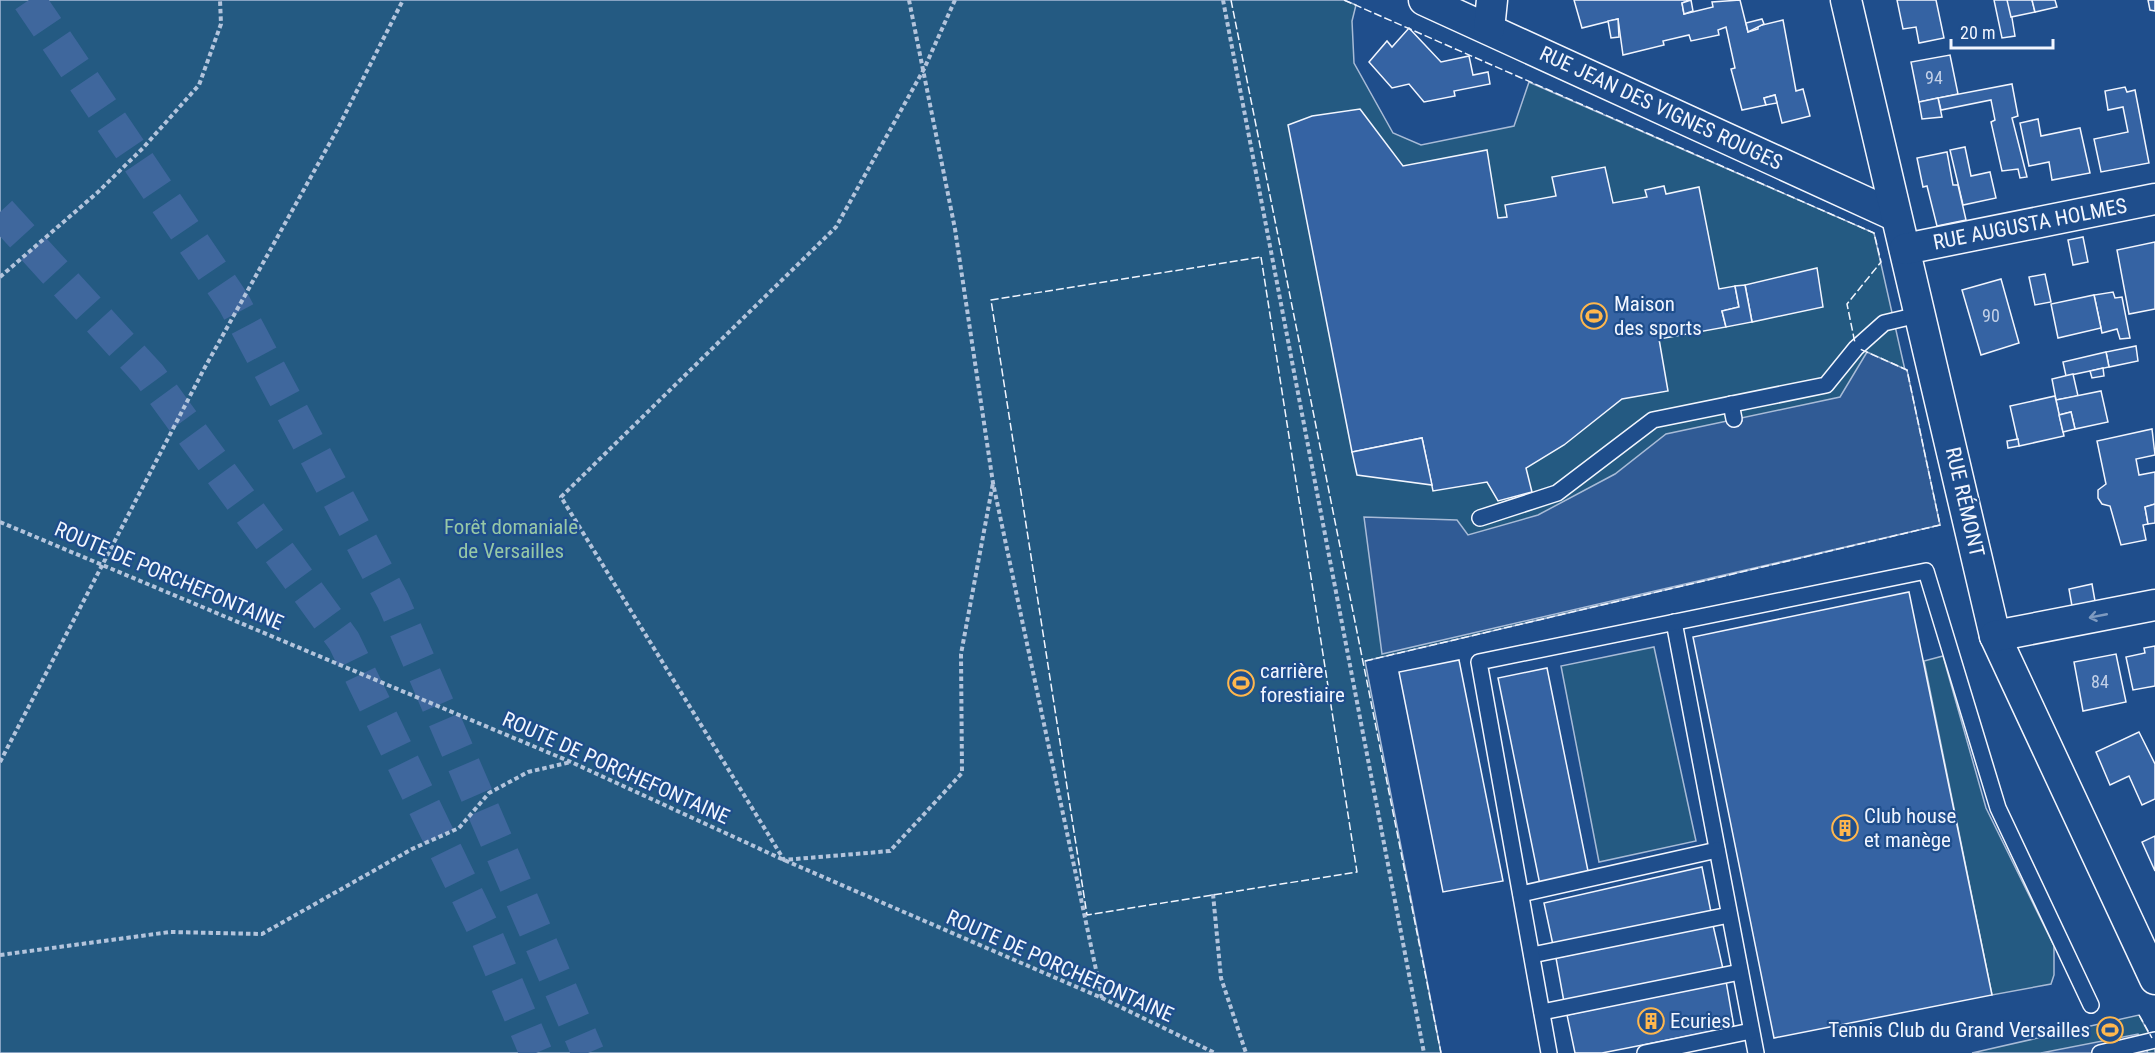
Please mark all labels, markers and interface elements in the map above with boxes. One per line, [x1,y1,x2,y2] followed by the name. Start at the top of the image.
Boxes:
[1951,12,2053,50] scale bar
[1960,22,1995,43] text: 20 m
[1536,41,1786,175] street label: RUE JEAN DES VIGNES ROUGES
[1925,67,1943,88] house number: 94
[1931,193,2129,255] street label: RUE AUGUSTA HOLMES
[1614,292,1702,340] place label: Maison des sports
[1579,301,1609,331] sports icon: Maison des sports
[1982,305,2000,326] house number: 90
[1941,445,1989,559] street label: RUE RÉMONT
[444,515,578,563] park label: Forêt domaniale de Versailles
[51,517,287,635] street label: ROUTE DE PORCHEFONTAINE
[2088,611,2108,622] one-way arrow
[1260,659,1345,707] place label: carrière forestiaire
[1226,668,1256,698] sports icon: carrière forestiaire
[2091,671,2109,692] house number: 84
[499,707,733,829] street label: ROUTE DE PORCHEFONTAINE
[1864,804,1956,852] place label: Club house et manège
[1830,813,1860,843] building icon: Club house et manège
[943,905,1177,1027] street label: ROUTE DE PORCHEFONTAINE
[1636,1006,1666,1036] building icon: Ecuries
[1670,1009,1731,1033] place label: Ecuries
[2095,1015,2125,1045] sports icon: Tennis Club du Grand Versailles
[1828,1018,2090,1042] place label: Tennis Club du Grand Versailles

